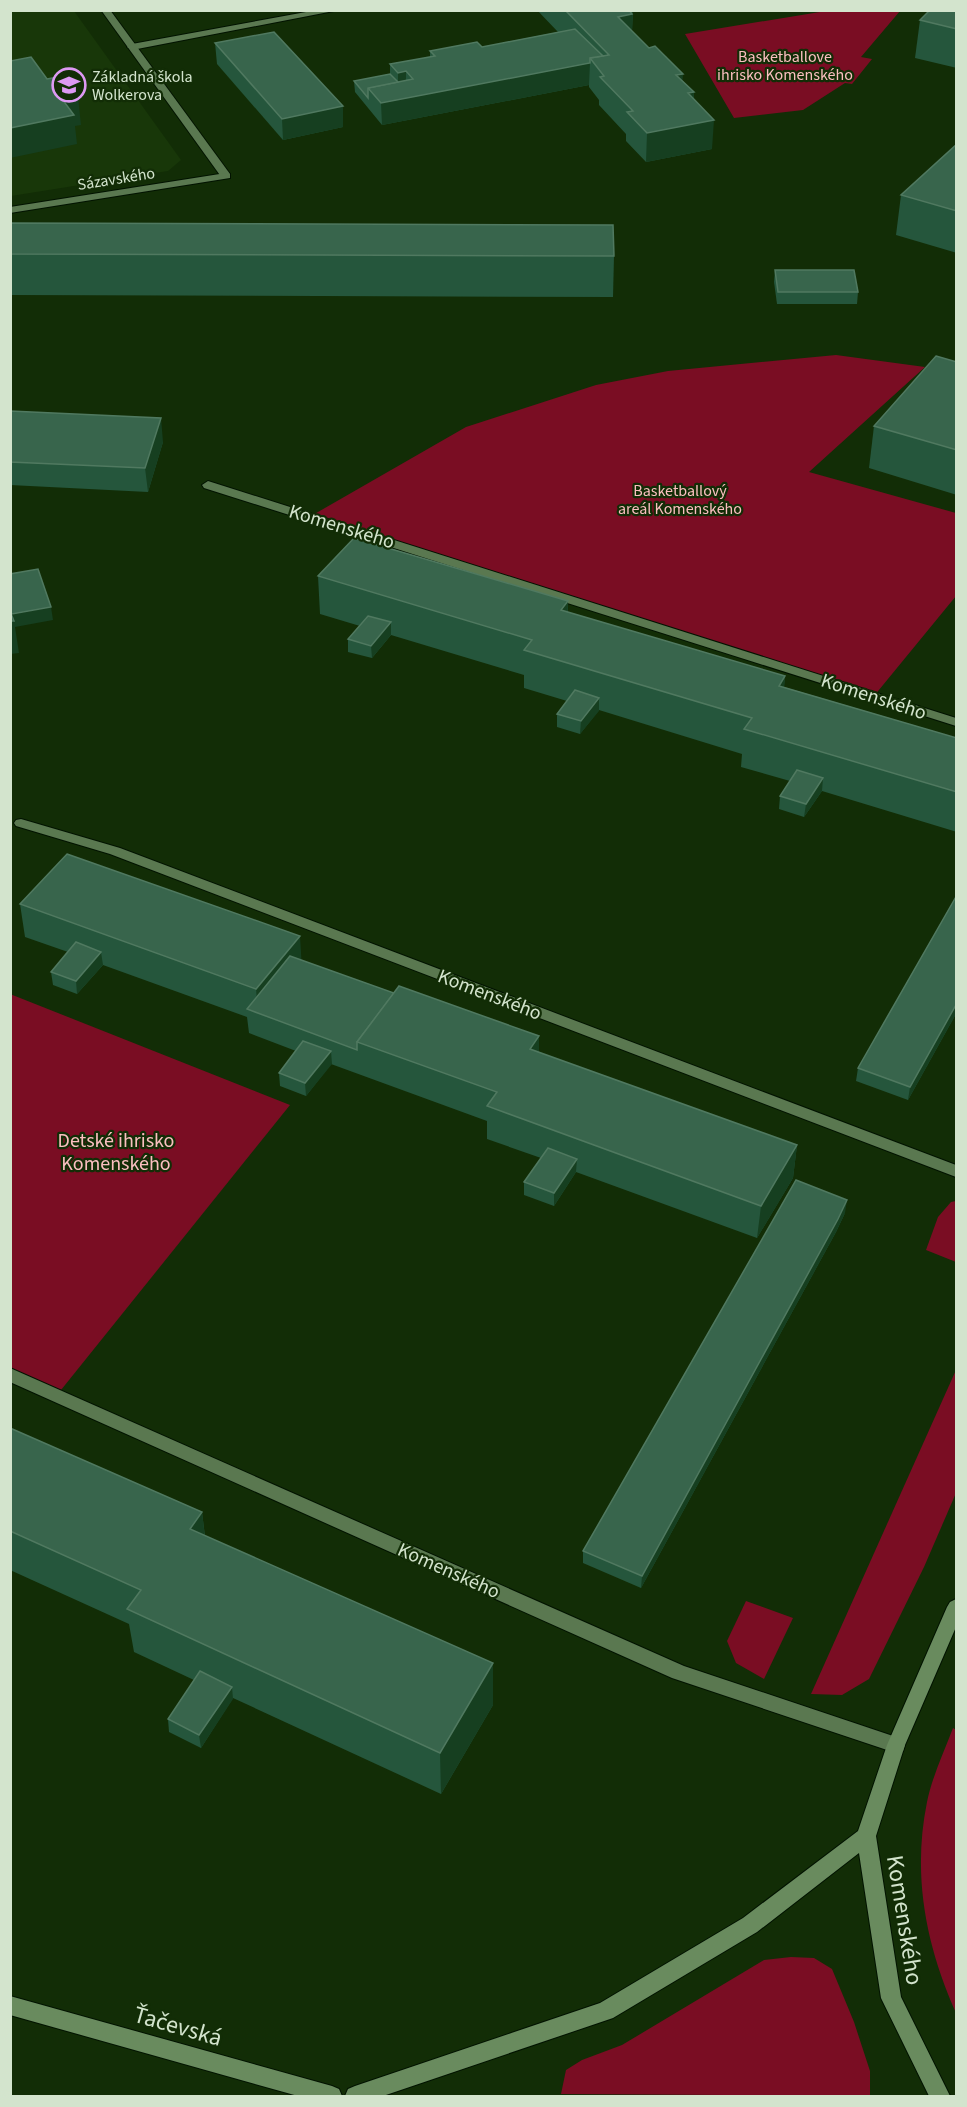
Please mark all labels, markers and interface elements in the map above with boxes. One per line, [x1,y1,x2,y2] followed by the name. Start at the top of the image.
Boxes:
[717,46,853,86] park label: Basketballove ihrisko Komenského
[92,66,193,106] place label: Základná škola Wolkerova
[51,67,87,103] school or university icon: Základná škola Wolkerova
[76,162,157,196] street label: Sázavského
[618,480,742,520] park label: Basketballový areál Komenského
[285,498,398,556] street label: Komenského
[817,667,930,727] street label: Komenského
[434,962,546,1028] street label: Komenského
[58,1127,174,1178] park label: Detské ihrisko Komenského
[393,1536,504,1606] street label: Komenského
[877,1853,932,1988] street label: Komenského
[129,1997,226,2056] street label: Ťačevská

